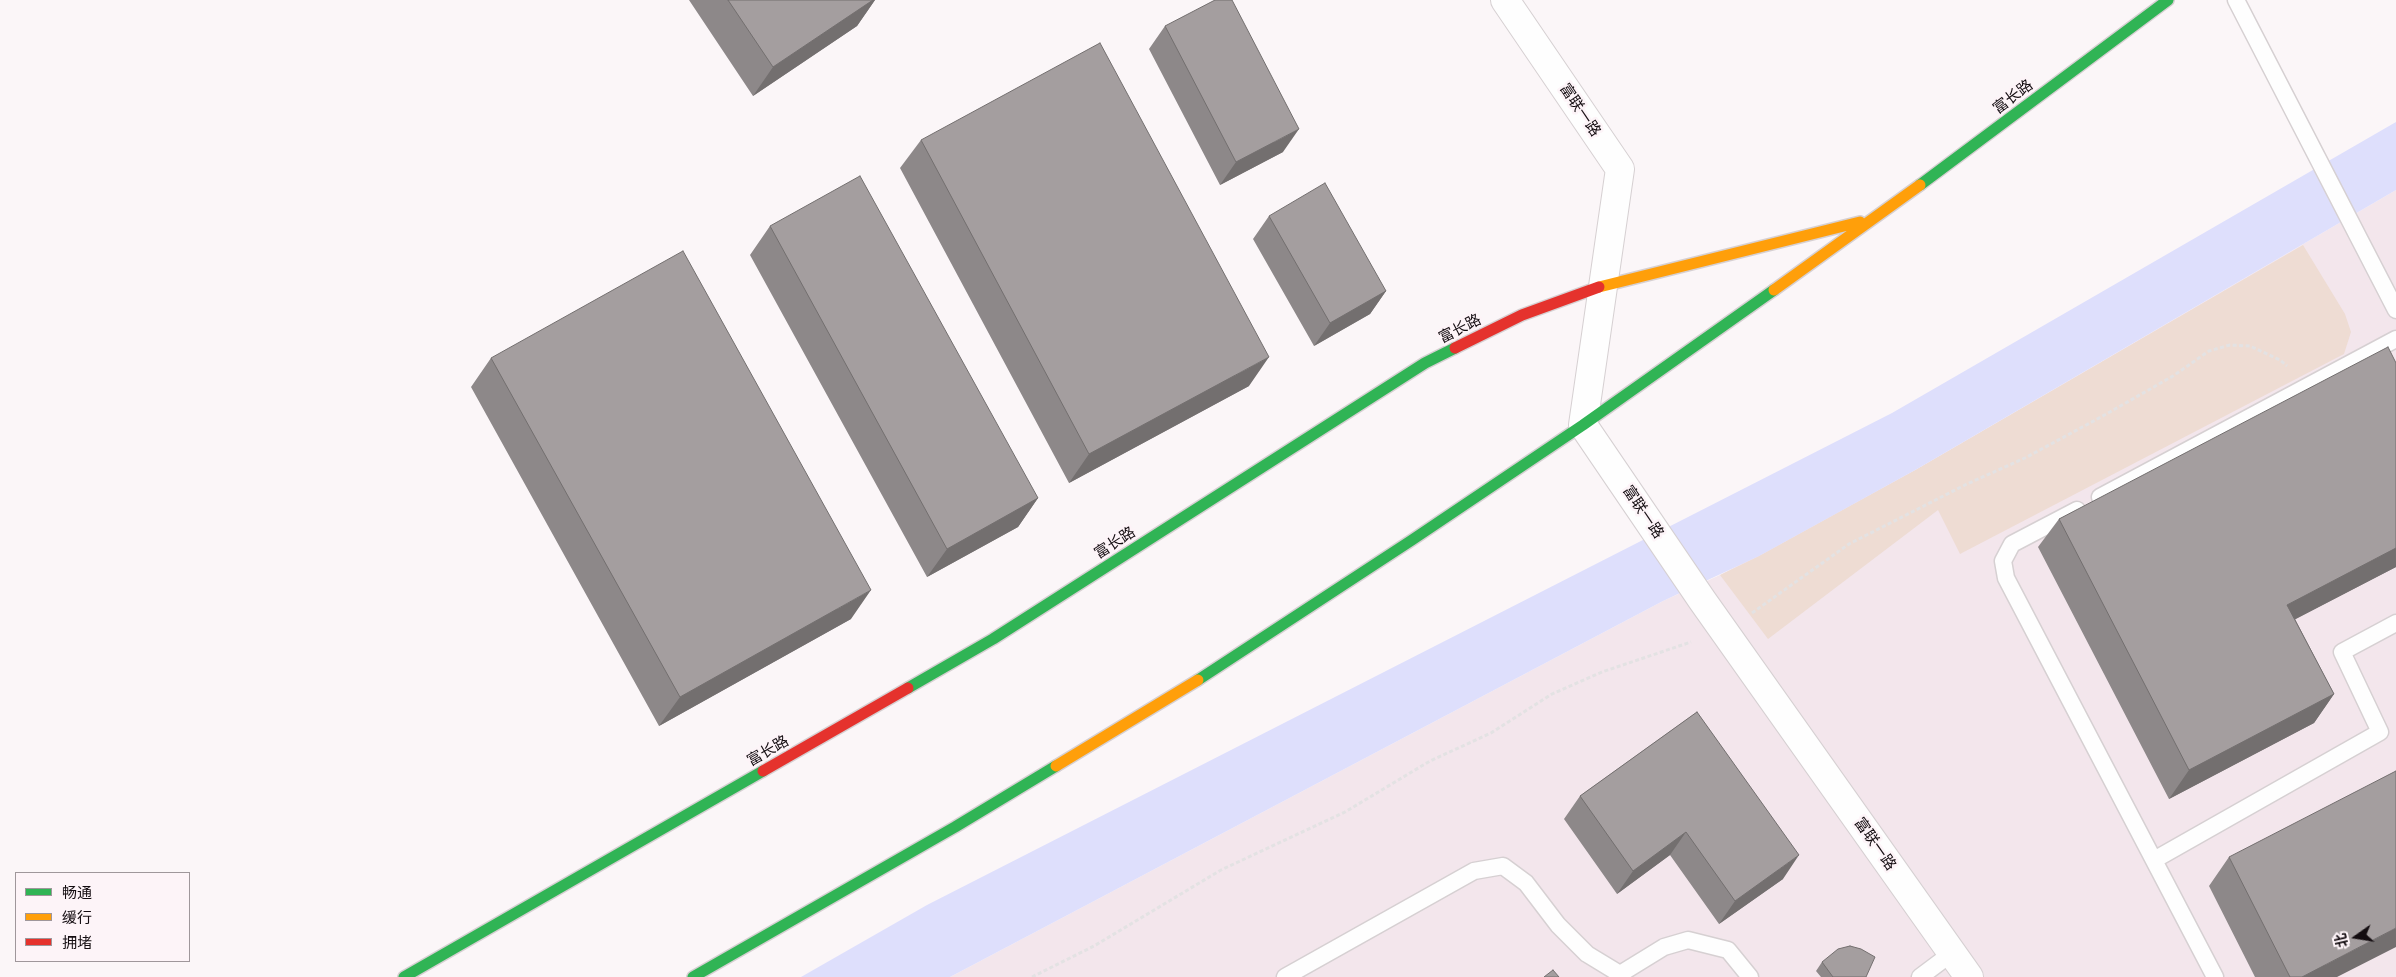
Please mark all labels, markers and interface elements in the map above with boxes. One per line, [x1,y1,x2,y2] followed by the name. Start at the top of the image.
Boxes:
[1990,76,2036,118] street label: 富长路
[1556,80,1604,140] street label: 富联一路
[1436,311,1484,347] street label: 富长路
[1619,482,1667,542] street label: 富联一路
[1091,523,1139,563] street label: 富长路
[744,732,792,770] street label: 富长路
[1850,814,1900,874] street label: 富联一路
[15,872,190,962] legend
[62,883,92,902] text: 畅通
[62,908,92,927] text: 缓行
[2331,912,2381,962] north arrow
[2331,932,2351,949] text: 北
[62,933,92,952] text: 拥堵

